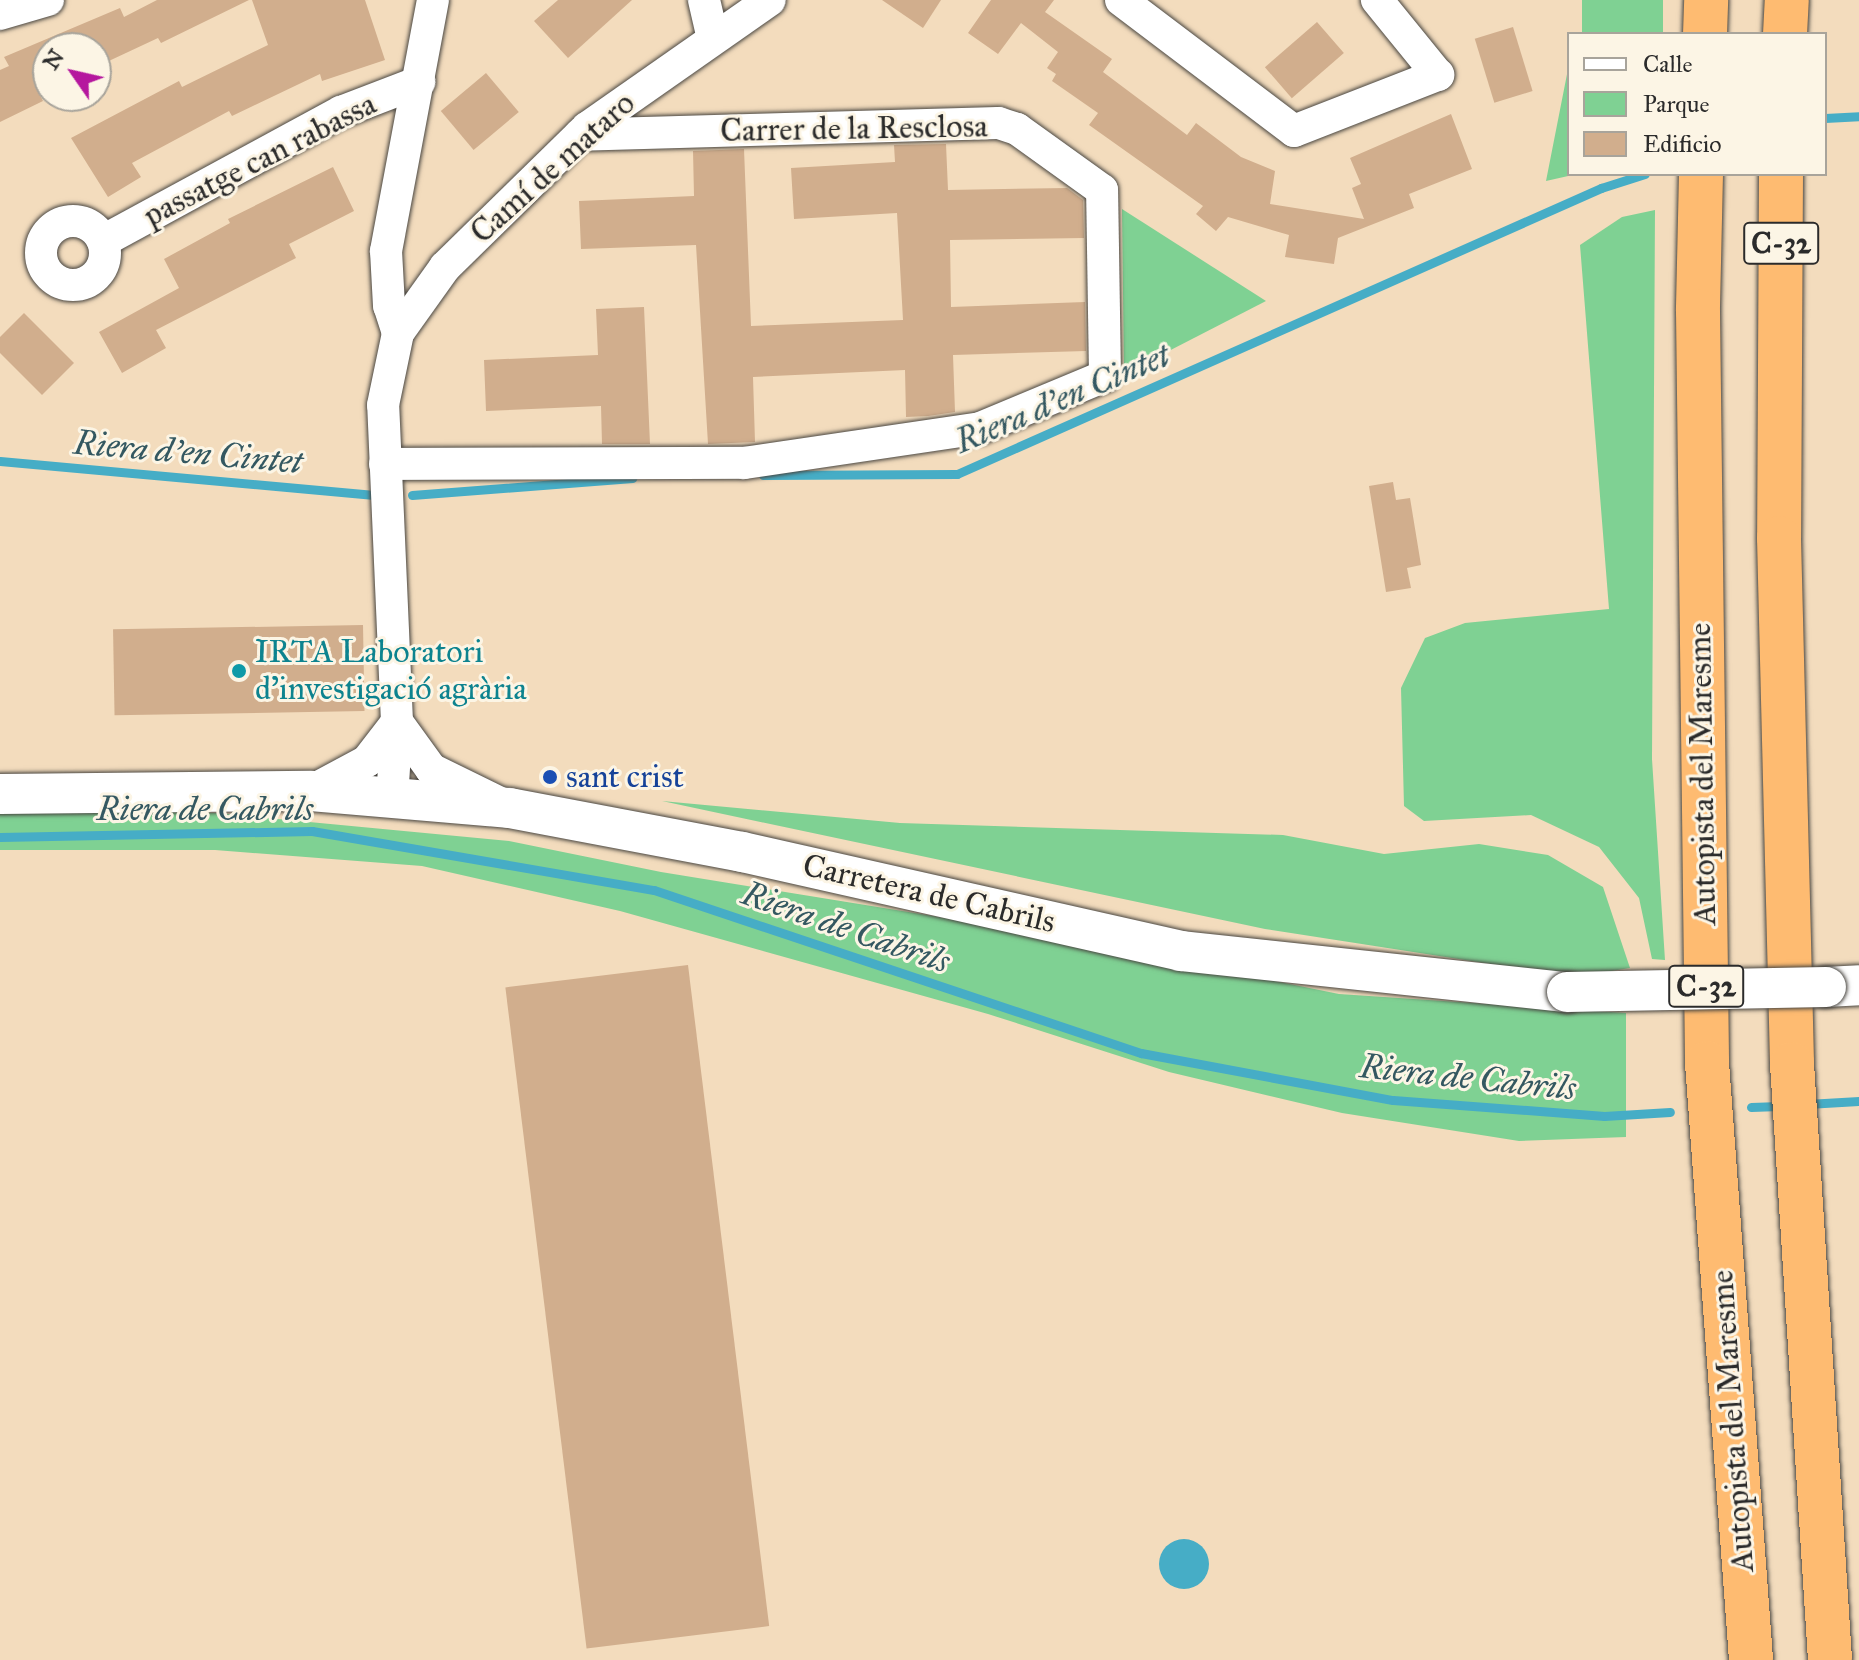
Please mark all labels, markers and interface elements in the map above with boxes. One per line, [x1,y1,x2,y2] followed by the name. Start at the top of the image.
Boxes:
[32,32,112,112] north arrow
[1567,32,1827,176] legend
[37,44,70,75] text: N
[1643,49,1692,79] text: Calle
[463,84,643,252] street label: Camí de mataro
[137,85,383,235] street label: passatge can rabassa
[1643,89,1710,119] text: Parque
[720,107,988,151] street label: Carrer de la Resclosa
[1643,129,1722,159] text: Edificio
[1743,217,1819,269] road number: C-32
[948,334,1176,462] water label: Riera d'en Cintet
[72,422,304,482] water label: Riera d'en Cintet
[1681,622,1725,926] street label: Autopista del Maresme
[255,634,527,709] place label: IRTA Laboratori d'investigació agrària
[230,662,248,680] marker: IRTA Laboratori d'investigació agrària
[566,758,684,796] place label: sant crist
[541,768,559,786] marker: sant crist
[97,789,313,829] water label: Riera de Cabrils
[799,846,1059,942] street label: Carretera de Cabrils
[737,872,955,982] water label: Riera de Cabrils
[1668,960,1744,1012] road number: C-32
[1358,1045,1578,1109] water label: Riera de Cabrils
[1703,1269,1763,1573] street label: Autopista del Maresme

